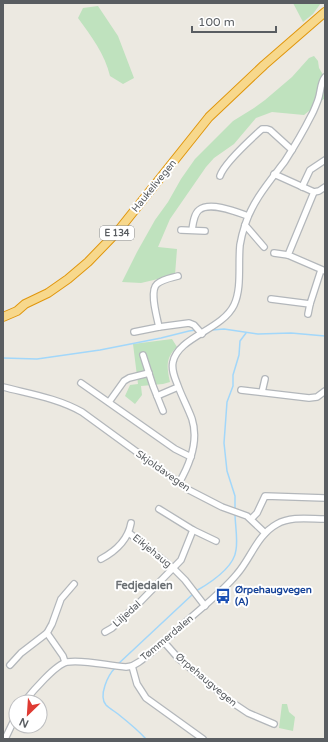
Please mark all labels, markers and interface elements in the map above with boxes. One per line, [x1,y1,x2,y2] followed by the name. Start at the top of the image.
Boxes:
[192,8,276,34] scale bar
[198,15,235,29] text: 100 m
[129,157,179,215] street label: Haukelivegen
[100,226,134,240] road number: E 134
[134,448,192,494] street label: Skjoldavegen
[130,532,174,570] street label: Eikjehaug
[115,579,173,593] district label: Fedjedalen
[235,584,312,608] place label: Ørpehaugvegen (A)
[214,587,232,605] bus stop icon: Ørpehaugvegen (A)
[111,598,143,630] street label: Liljedal
[138,612,196,664] street label: Tømmerdalen
[173,651,239,709] street label: Ørpehaugvegen
[8,694,48,734] north arrow
[17,715,31,730] text: N

